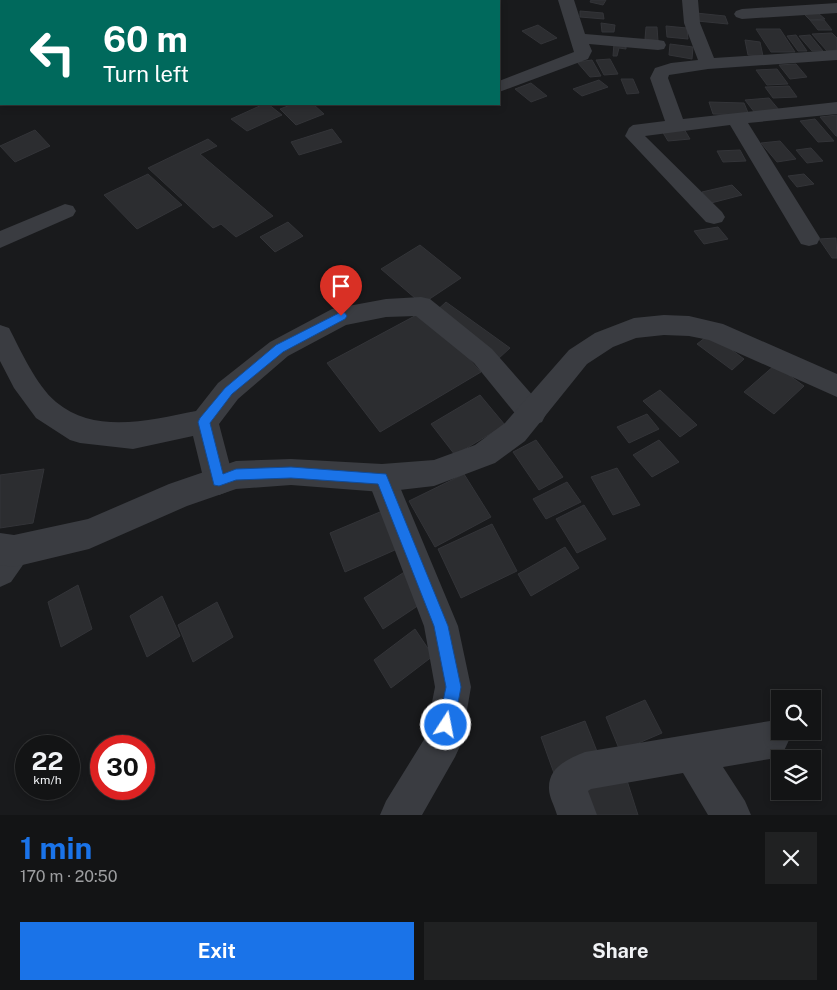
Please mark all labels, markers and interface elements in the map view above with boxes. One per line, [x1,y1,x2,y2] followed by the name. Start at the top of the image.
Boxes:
[103,19,188,60] text: 60 m
[20,20,85,85] icon: left
[103,61,189,87] text: Turn left
[320,265,362,316] pin
[327,272,355,300] icon: arrive
[771,690,821,800] map controls
[771,690,821,740] button: search
[419,698,471,750] position arrow
[90,735,155,800] speed limit sign: 30
[32,746,63,776] text: 22
[771,750,821,800] button: layers
[33,773,62,787] text: km/h
[20,830,92,866] text: 1 min
[765,832,817,884] button: close
[20,867,118,886] text: 170 m · 20:50
[20,922,414,980] button: Exit
[424,922,817,980] button: Share

